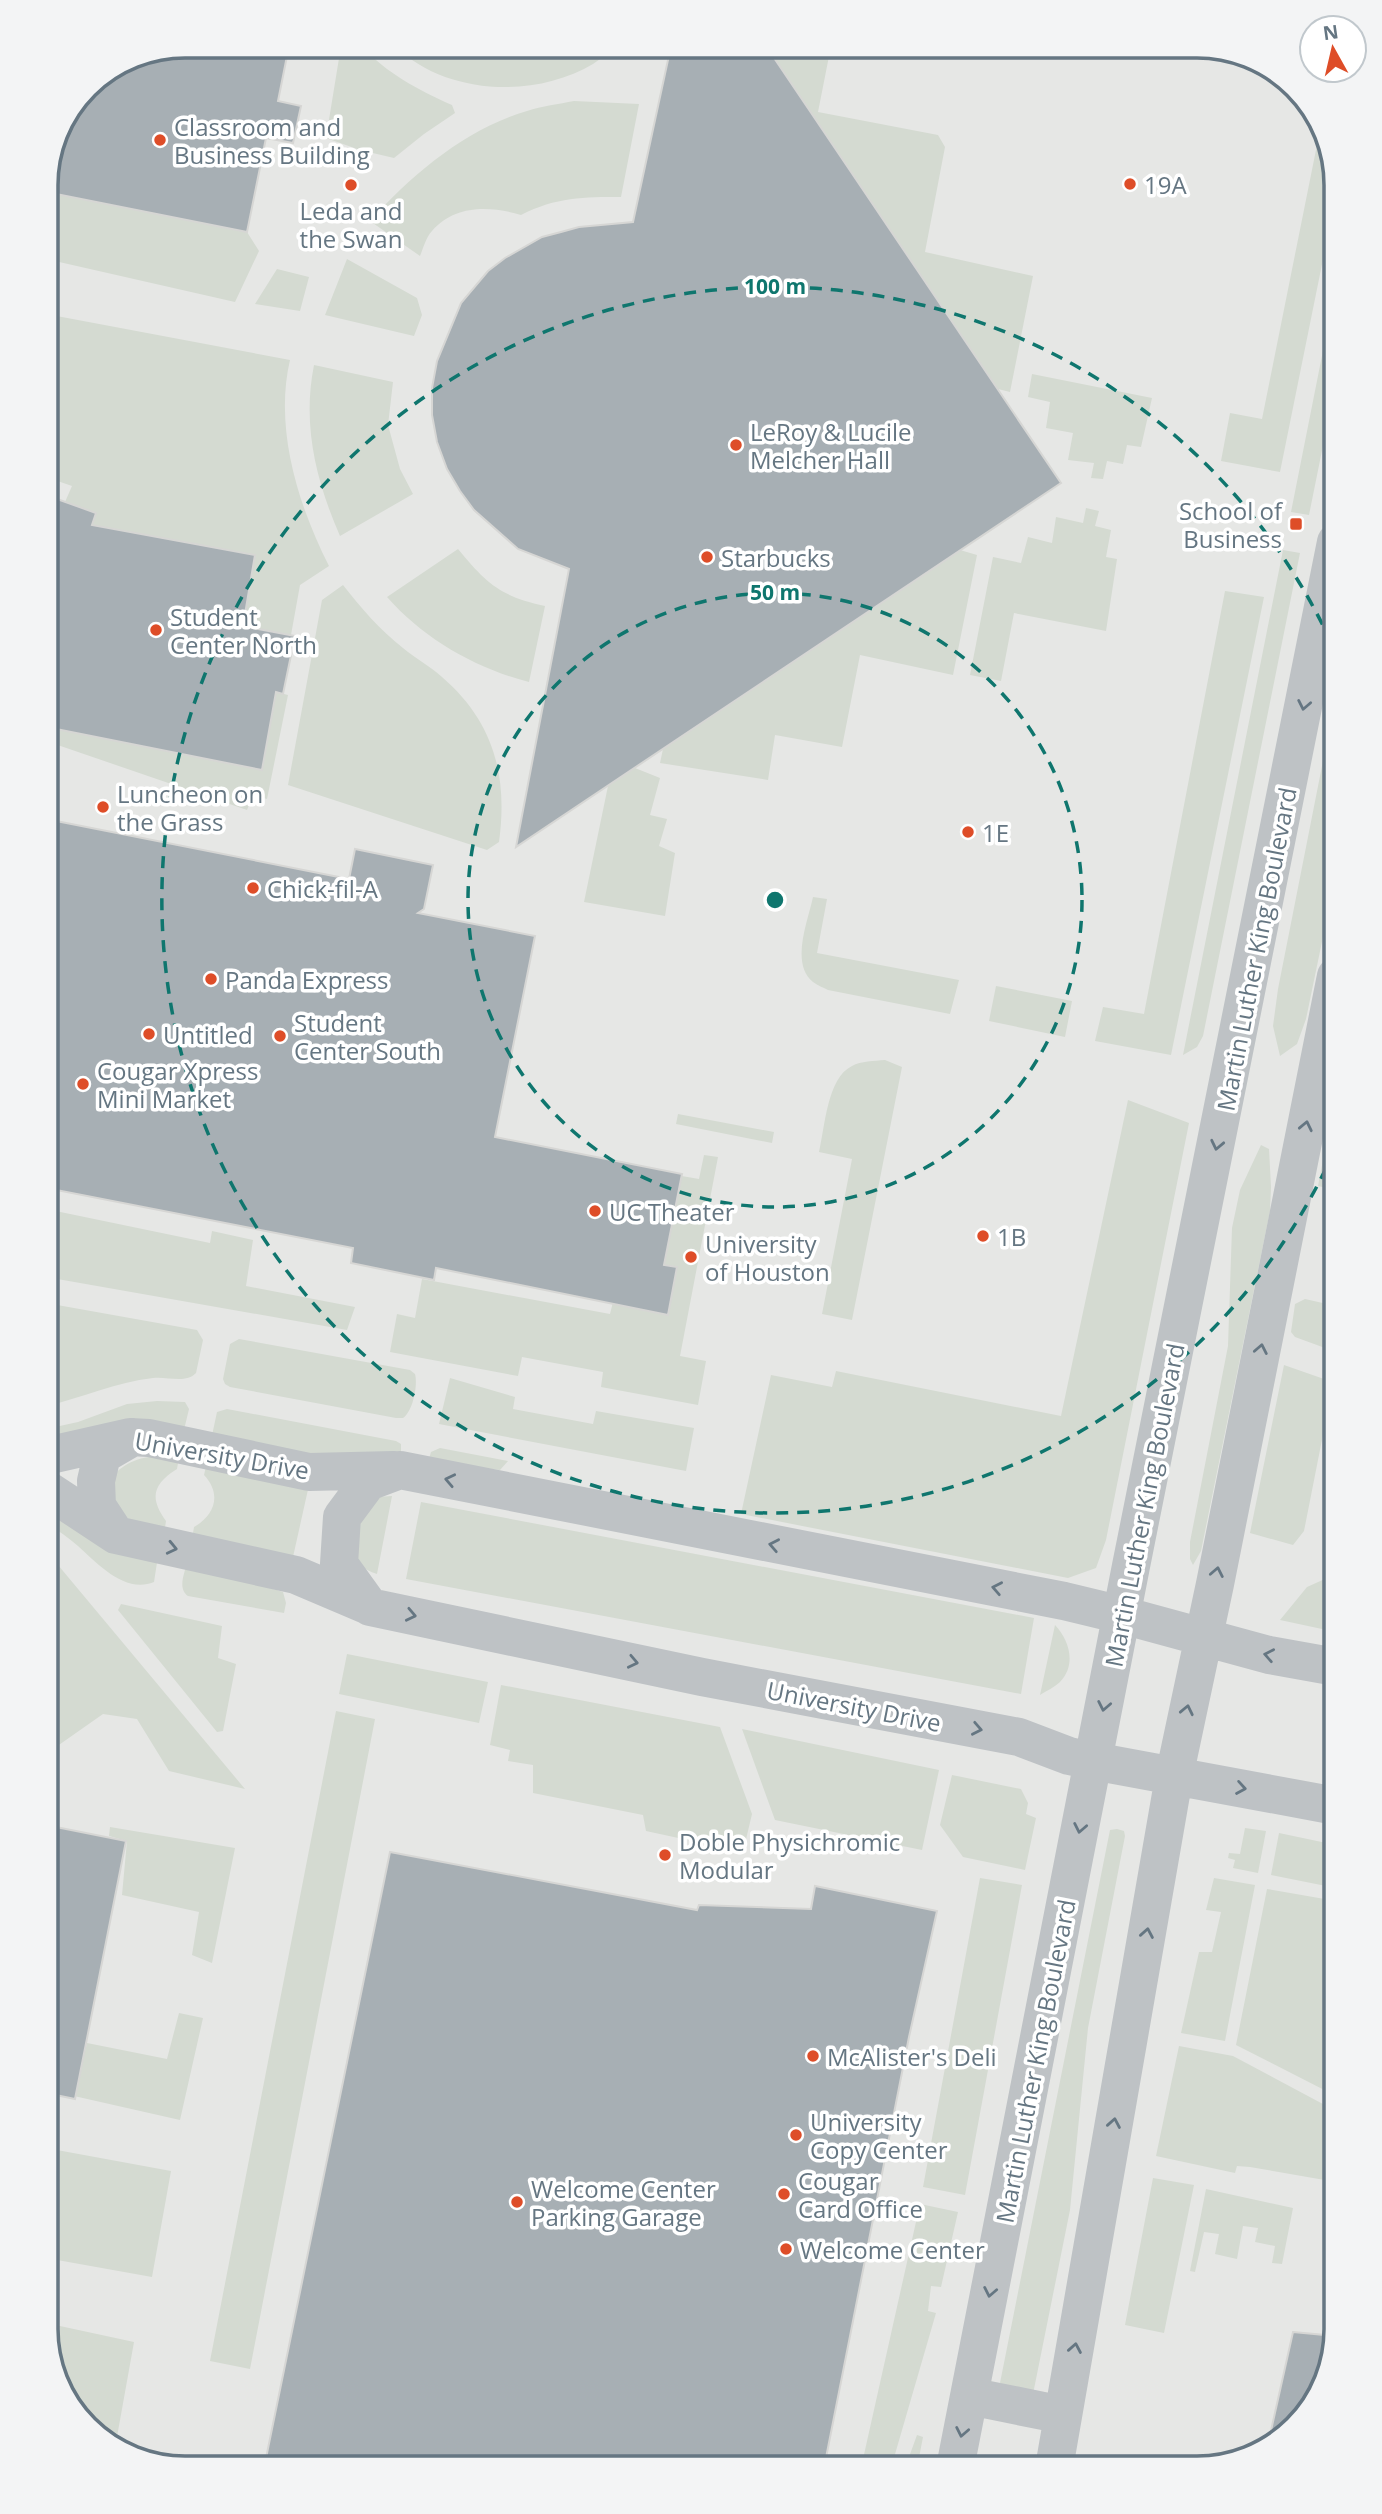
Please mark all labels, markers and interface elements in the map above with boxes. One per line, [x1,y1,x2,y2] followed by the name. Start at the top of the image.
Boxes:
[1298,14,1368,84] north arrow
[1321,18,1340,46] text: N
[174,110,370,171] place label: Classroom and Business Building
[152,132,168,148] marker: Classroom and Business Building
[1144,168,1187,201] place label: 19A
[1122,176,1138,192] marker: 19A
[343,177,359,193] marker: Leda and the Swan
[300,194,403,255] place label: Leda and the Swan
[744,272,806,300] text: 100 m
[750,415,912,476] place label: LeRoy & Lucile Melcher Hall
[728,437,744,453] marker: LeRoy & Lucile Melcher Hall
[1179,494,1284,555] place label: School of Business
[1288,516,1304,532] marker: School of Business
[721,541,831,574] place label: Starbucks
[699,549,715,565] marker: Starbucks
[750,578,800,606] text: 50 m
[170,600,317,661] place label: Student Center North
[148,622,164,638] marker: Student Center North
[1298,699,1313,711] one-way arrow
[117,777,263,838] place label: Luncheon on the Grass
[1208,784,1304,1114] street label: Martin Luther King Boulevard
[95,799,111,815] marker: Luncheon on the Grass
[982,816,1009,849] place label: 1E
[960,824,976,840] marker: 1E
[267,872,379,905] place label: Chick-fil-A
[245,880,261,896] marker: Chick-fil-A
[763,888,787,912] centre of rings
[225,963,389,996] place label: Panda Express
[203,971,219,987] marker: Panda Express
[294,1006,441,1067] place label: Student Center South
[163,1018,253,1051] place label: Untitled
[141,1026,157,1042] marker: Untitled
[272,1028,288,1044] marker: Student Center South
[97,1054,258,1115] place label: Cougar Xpress Mini Market
[75,1076,91,1092] marker: Cougar Xpress Mini Market
[1297,1120,1312,1132] one-way arrow
[1211,1139,1226,1151] one-way arrow
[609,1195,735,1228] place label: UC Theater
[587,1203,603,1219] marker: UC Theater
[997,1220,1026,1253] place label: 1B
[705,1227,830,1288] place label: University of Houston
[975,1228,991,1244] marker: 1B
[683,1249,699,1265] marker: University of Houston
[1096,1340,1192,1670] street label: Martin Luther King Boulevard
[1253,1343,1268,1355] one-way arrow
[132,1423,312,1487] street label: University Drive
[444,1474,456,1489] one-way arrow
[768,1538,780,1553] one-way arrow
[166,1540,178,1554] one-way arrow
[1209,1566,1224,1578] one-way arrow
[992,1582,1004,1597] one-way arrow
[405,1606,417,1621] one-way arrow
[1263,1648,1275,1663] one-way arrow
[627,1654,639,1669] one-way arrow
[764,1673,944,1739] street label: University Drive
[1097,1700,1112,1712] one-way arrow
[1179,1704,1194,1716] one-way arrow
[971,1720,983,1735] one-way arrow
[1235,1780,1247,1795] one-way arrow
[1073,1822,1088,1834] one-way arrow
[679,1825,900,1886] place label: Doble Physichromic Modular
[657,1847,673,1863] marker: Doble Physichromic Modular
[987,1896,1083,2226] street label: Martin Luther King Boulevard
[1138,1927,1153,1939] one-way arrow
[827,2040,997,2073] place label: McAlister's Deli
[805,2048,821,2064] marker: McAlister's Deli
[810,2105,948,2166] place label: University Copy Center
[1105,2117,1120,2129] one-way arrow
[788,2127,804,2143] marker: University Copy Center
[798,2164,923,2225] place label: Cougar Card Office
[531,2172,716,2233] place label: Welcome Center Parking Garage
[776,2186,792,2202] marker: Cougar Card Office
[509,2194,525,2210] marker: Welcome Center Parking Garage
[800,2233,985,2266] place label: Welcome Center
[778,2241,794,2257] marker: Welcome Center
[983,2286,998,2298] one-way arrow
[1067,2342,1082,2354] one-way arrow
[956,2426,971,2438] one-way arrow

